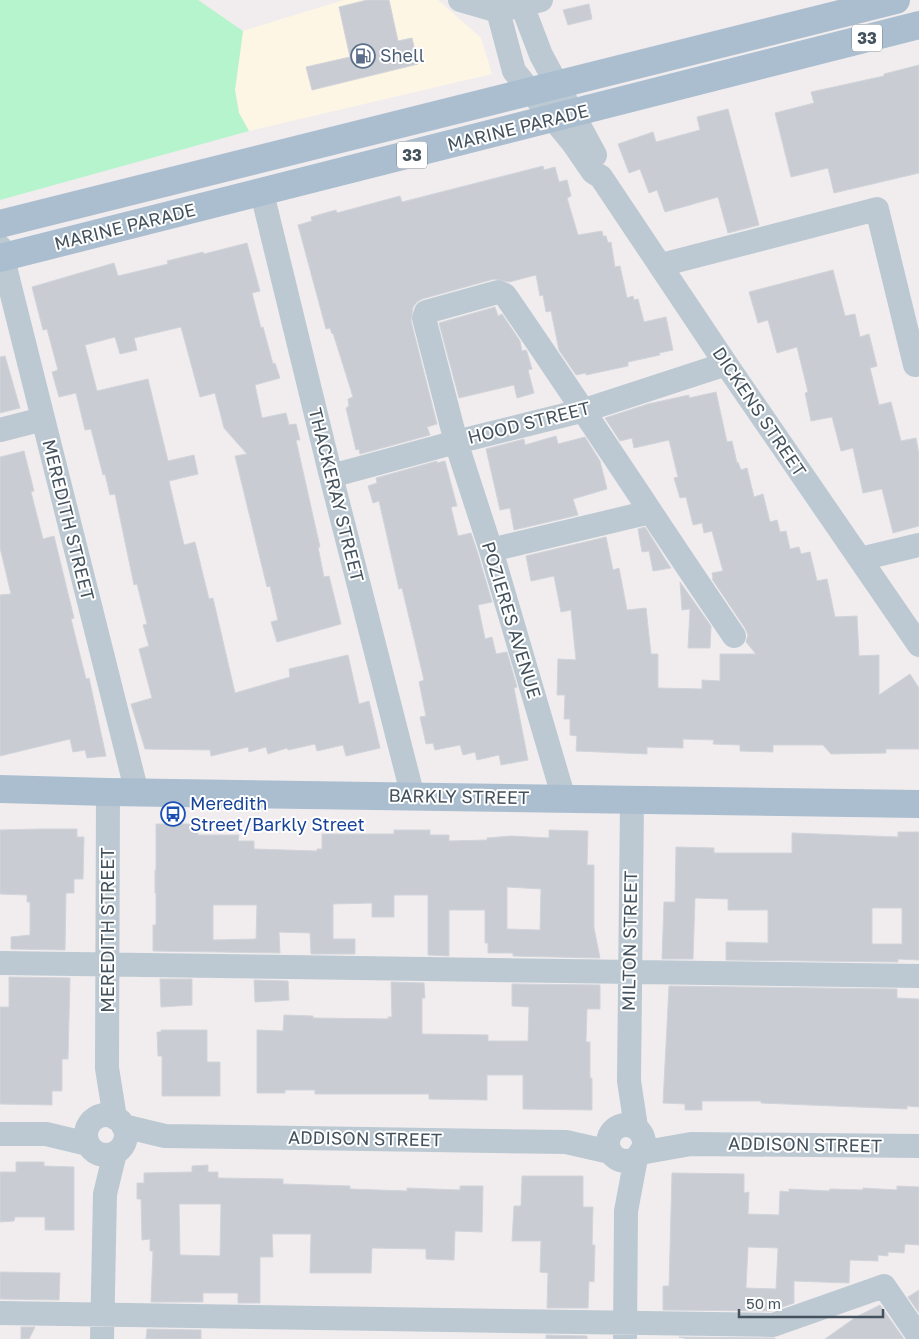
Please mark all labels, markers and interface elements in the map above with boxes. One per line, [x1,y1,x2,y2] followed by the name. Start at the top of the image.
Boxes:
[852,24,882,52] road number: 33
[350,43,376,69] fuel station icon: Shell
[380,44,425,66] place label: Shell
[445,99,591,155] street label: MARINE PARADE
[397,142,427,168] road number: 33
[52,198,198,254] street label: MARINE PARADE
[708,342,811,480] street label: DICKENS STREET
[465,396,592,448] street label: HOOD STREET
[305,405,369,584] street label: THACKERAY STREET
[38,437,100,603] street label: MEREDITH STREET
[478,539,546,701] street label: POZIERES AVENUE
[389,784,529,808] street label: BARKLY STREET
[190,792,365,835] place label: Meredith Street/Barkly Street
[160,801,186,827] bus stop icon: Meredith Street/Barkly Street
[96,847,118,1013] street label: MEREDITH STREET
[617,871,641,1011] street label: MILTON STREET
[288,1126,442,1150] street label: ADDISON STREET
[728,1132,882,1156] street label: ADDISON STREET
[739,1286,883,1318] scale bar
[746,1294,781,1312] text: 50 m

